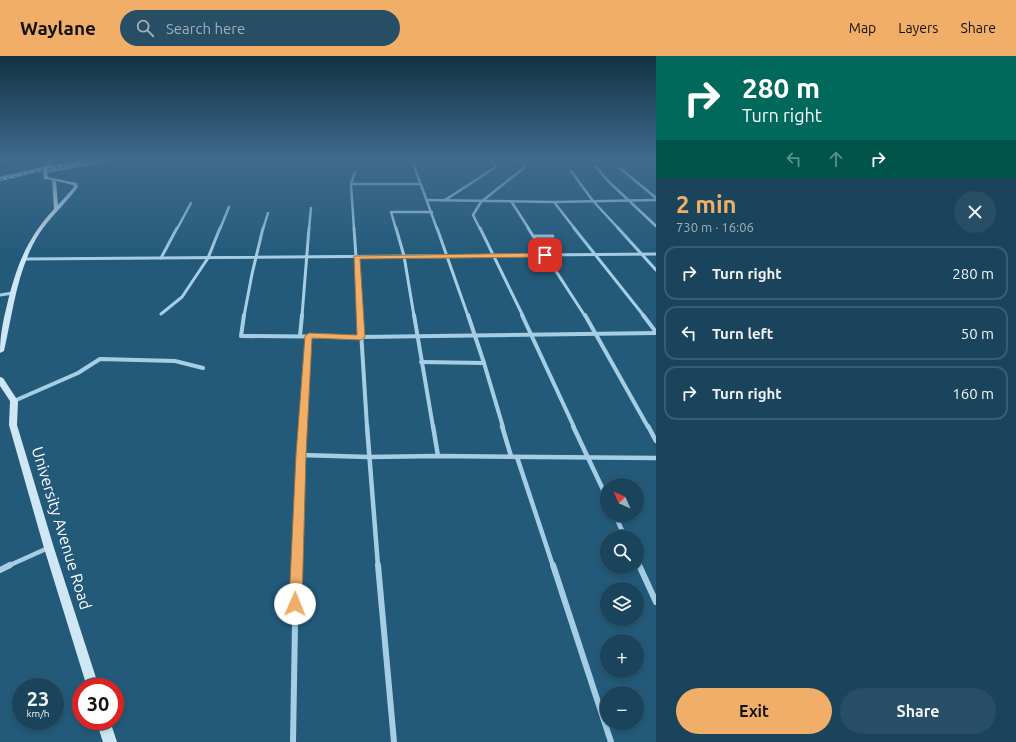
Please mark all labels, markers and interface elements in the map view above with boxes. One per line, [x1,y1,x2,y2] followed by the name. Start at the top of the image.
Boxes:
[120,10,400,46] search box
[20,17,96,39] text: Waylane
[134,17,156,39] icon: search
[166,20,245,37] text: Search here
[849,20,876,36] text: Map
[898,20,938,36] text: Layers
[960,20,996,36] text: Share
[676,72,728,124] icon: right
[742,72,820,103] text: 280 m
[742,105,822,125] text: Turn right
[783,148,805,170] icon: left
[825,148,847,170] icon: ahead
[867,148,889,170] icon: right
[676,191,737,218] text: 2 min
[954,191,996,233] button: close
[676,220,754,234] text: 730 m · 16:06
[528,238,562,272] pin
[534,244,556,266] icon: arrive
[678,262,700,284] icon: right
[712,265,782,282] text: Turn right
[952,265,994,282] text: 280 m
[678,322,700,344] icon: left
[712,325,773,342] text: Turn left
[961,325,994,342] text: 50 m
[678,382,700,404] icon: right
[712,385,782,402] text: Turn right
[952,385,994,402] text: 160 m
[29,444,95,612] street label: University Avenue Road
[600,478,644,522] north arrow
[600,478,644,730] map controls
[600,530,644,574] button: search
[600,582,644,626] button: layers
[274,583,316,625] position arrow
[600,634,644,678] button: +
[72,678,124,730] speed limit sign: 30
[600,686,644,730] button: −
[27,687,49,710] text: 23
[676,688,832,734] button: Exit
[840,688,996,734] button: Share
[26,708,50,719] text: km/h

